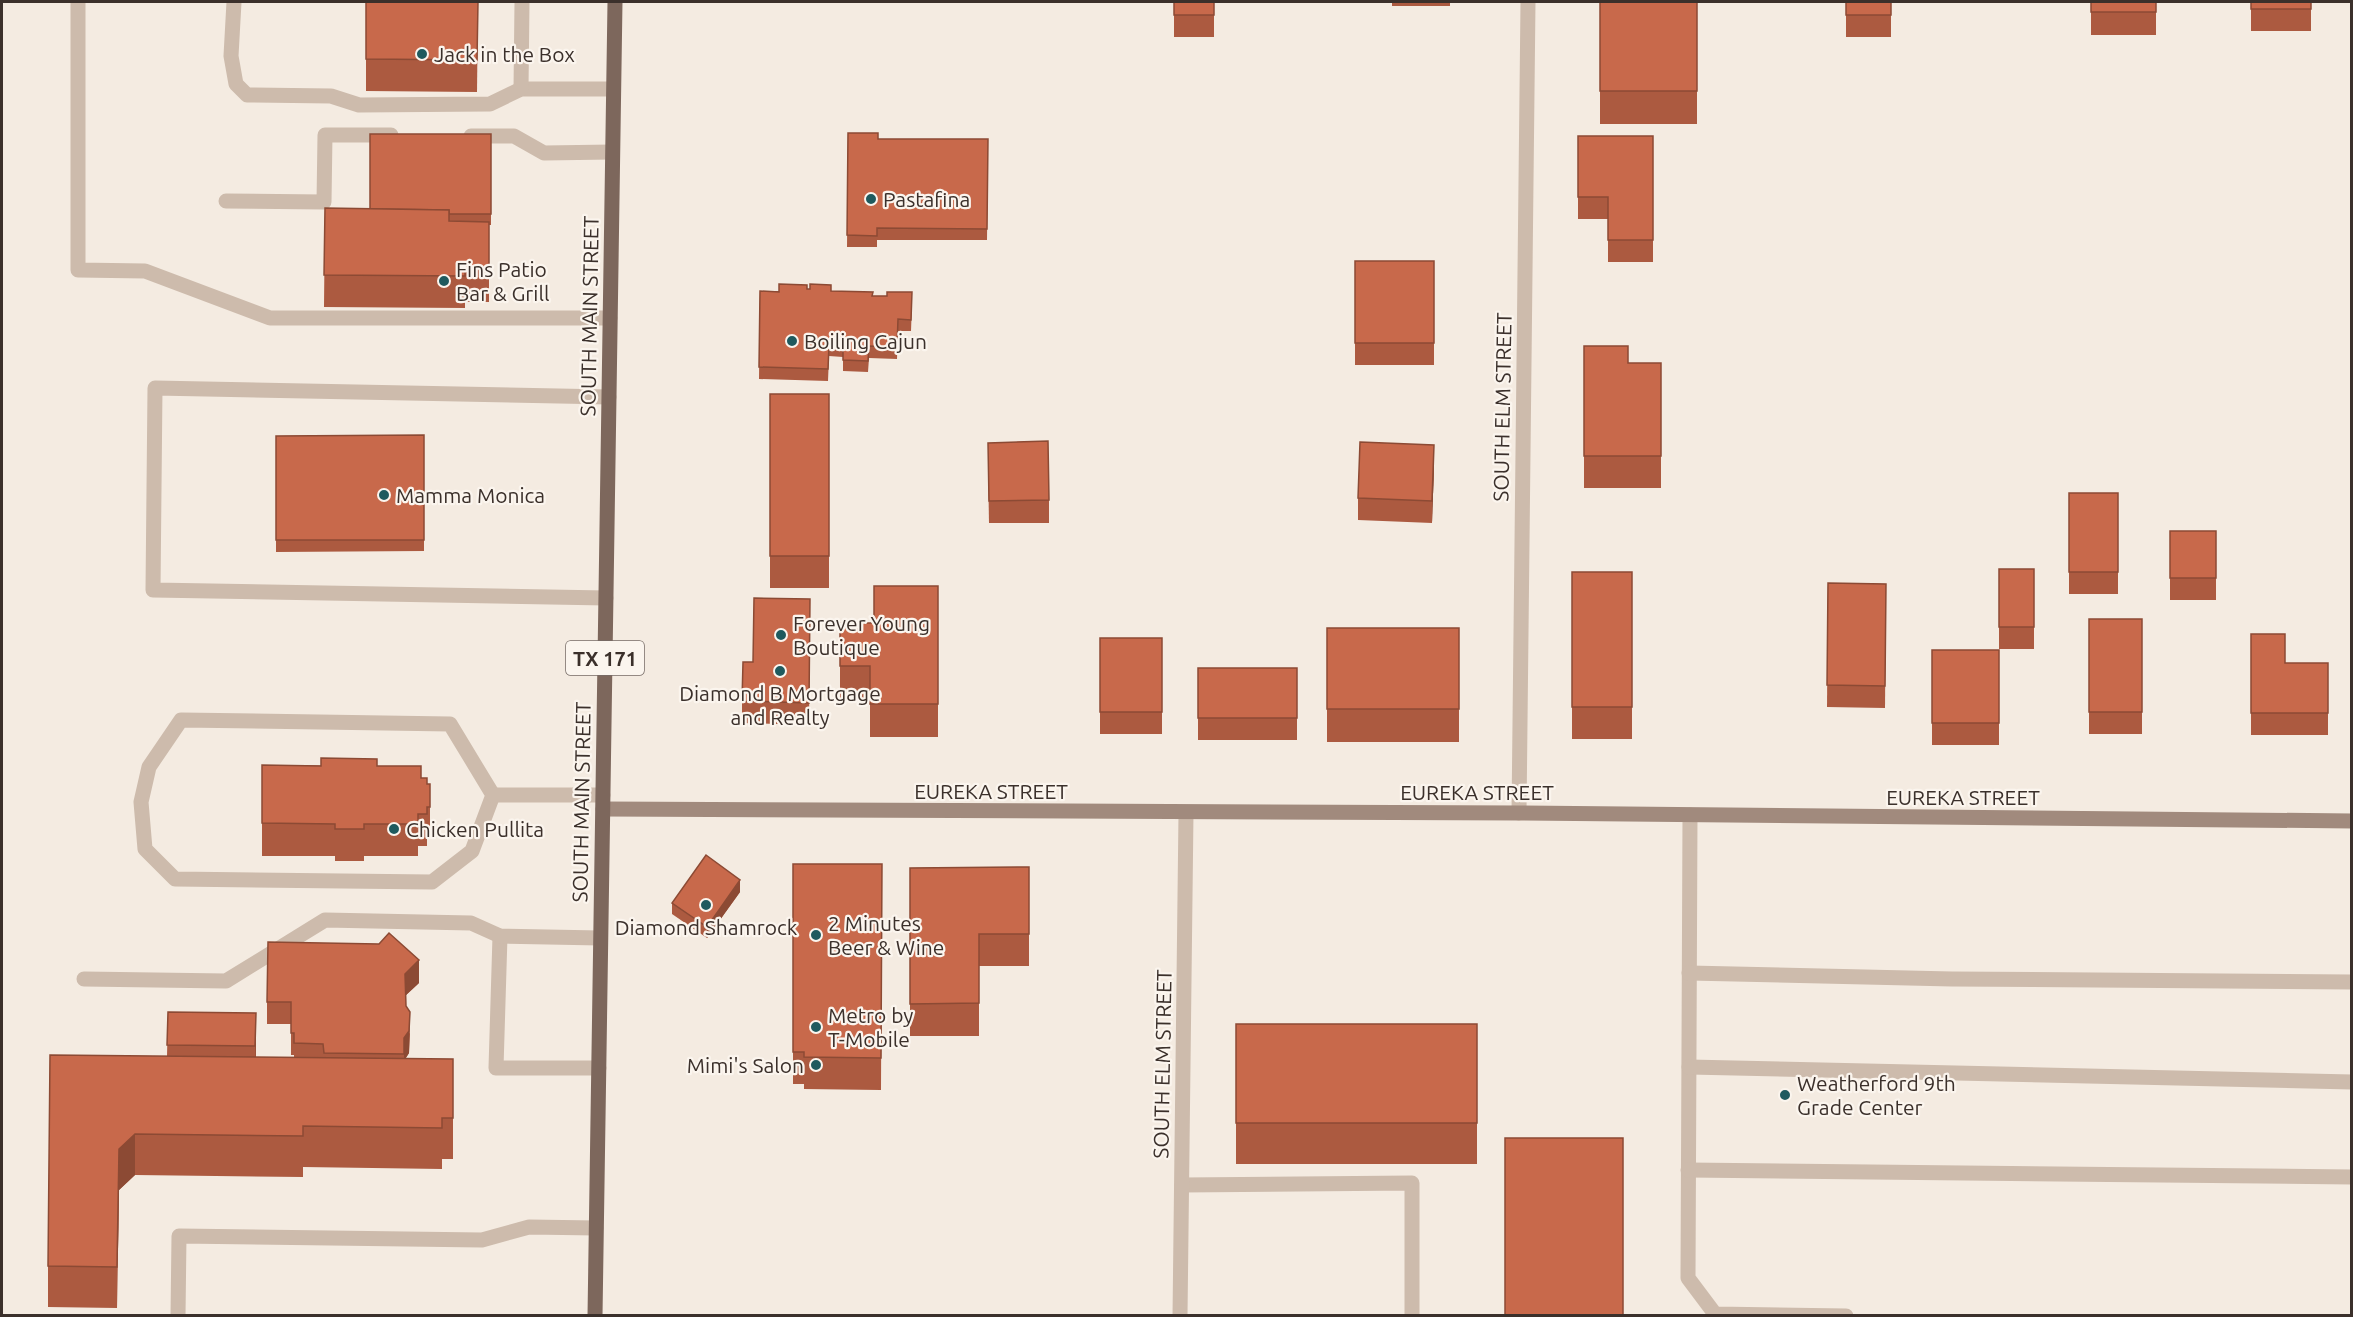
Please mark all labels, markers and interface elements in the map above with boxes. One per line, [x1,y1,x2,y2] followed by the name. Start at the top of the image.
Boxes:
[434,42,575,66] place label: Jack in the Box
[415,47,429,61] marker: Jack in the Box
[883,187,970,211] place label: Pastafina
[864,192,878,206] marker: Pastafina
[575,215,603,417] street label: SOUTH MAIN STREET
[456,257,549,305] place label: Fins Patio Bar & Grill
[437,274,451,288] marker: Fins Patio Bar & Grill
[1488,312,1516,502] street label: SOUTH ELM STREET
[804,329,927,353] place label: Boiling Cajun
[785,334,799,348] marker: Boiling Cajun
[396,483,545,507] place label: Mamma Monica
[377,488,391,502] marker: Mamma Monica
[793,611,930,659] place label: Forever Young Boutique
[774,628,788,642] marker: Forever Young Boutique
[566,641,644,675] road number: TX 171
[773,664,787,678] marker: Diamond B Mortgage and Realty
[679,681,881,729] place label: Diamond B Mortgage and Realty
[567,701,595,903] street label: SOUTH MAIN STREET
[914,779,1068,803] street label: EUREKA STREET
[1400,780,1554,804] street label: EUREKA STREET
[1886,785,2040,809] street label: EUREKA STREET
[406,817,544,841] place label: Chicken Pullita
[387,822,401,836] marker: Chicken Pullita
[699,898,713,912] marker: Diamond Shamrock
[828,911,944,959] place label: 2 Minutes Beer & Wine
[615,915,798,939] place label: Diamond Shamrock
[809,928,823,942] marker: 2 Minutes Beer & Wine
[1148,969,1176,1159] street label: SOUTH ELM STREET
[828,1003,914,1051] place label: Metro by T-Mobile
[809,1020,823,1034] marker: Metro by T-Mobile
[687,1053,804,1077] place label: Mimi's Salon
[809,1058,823,1072] marker: Mimi's Salon
[1797,1071,1956,1119] place label: Weatherford 9th Grade Center
[1778,1088,1792,1102] marker: Weatherford 9th Grade Center

